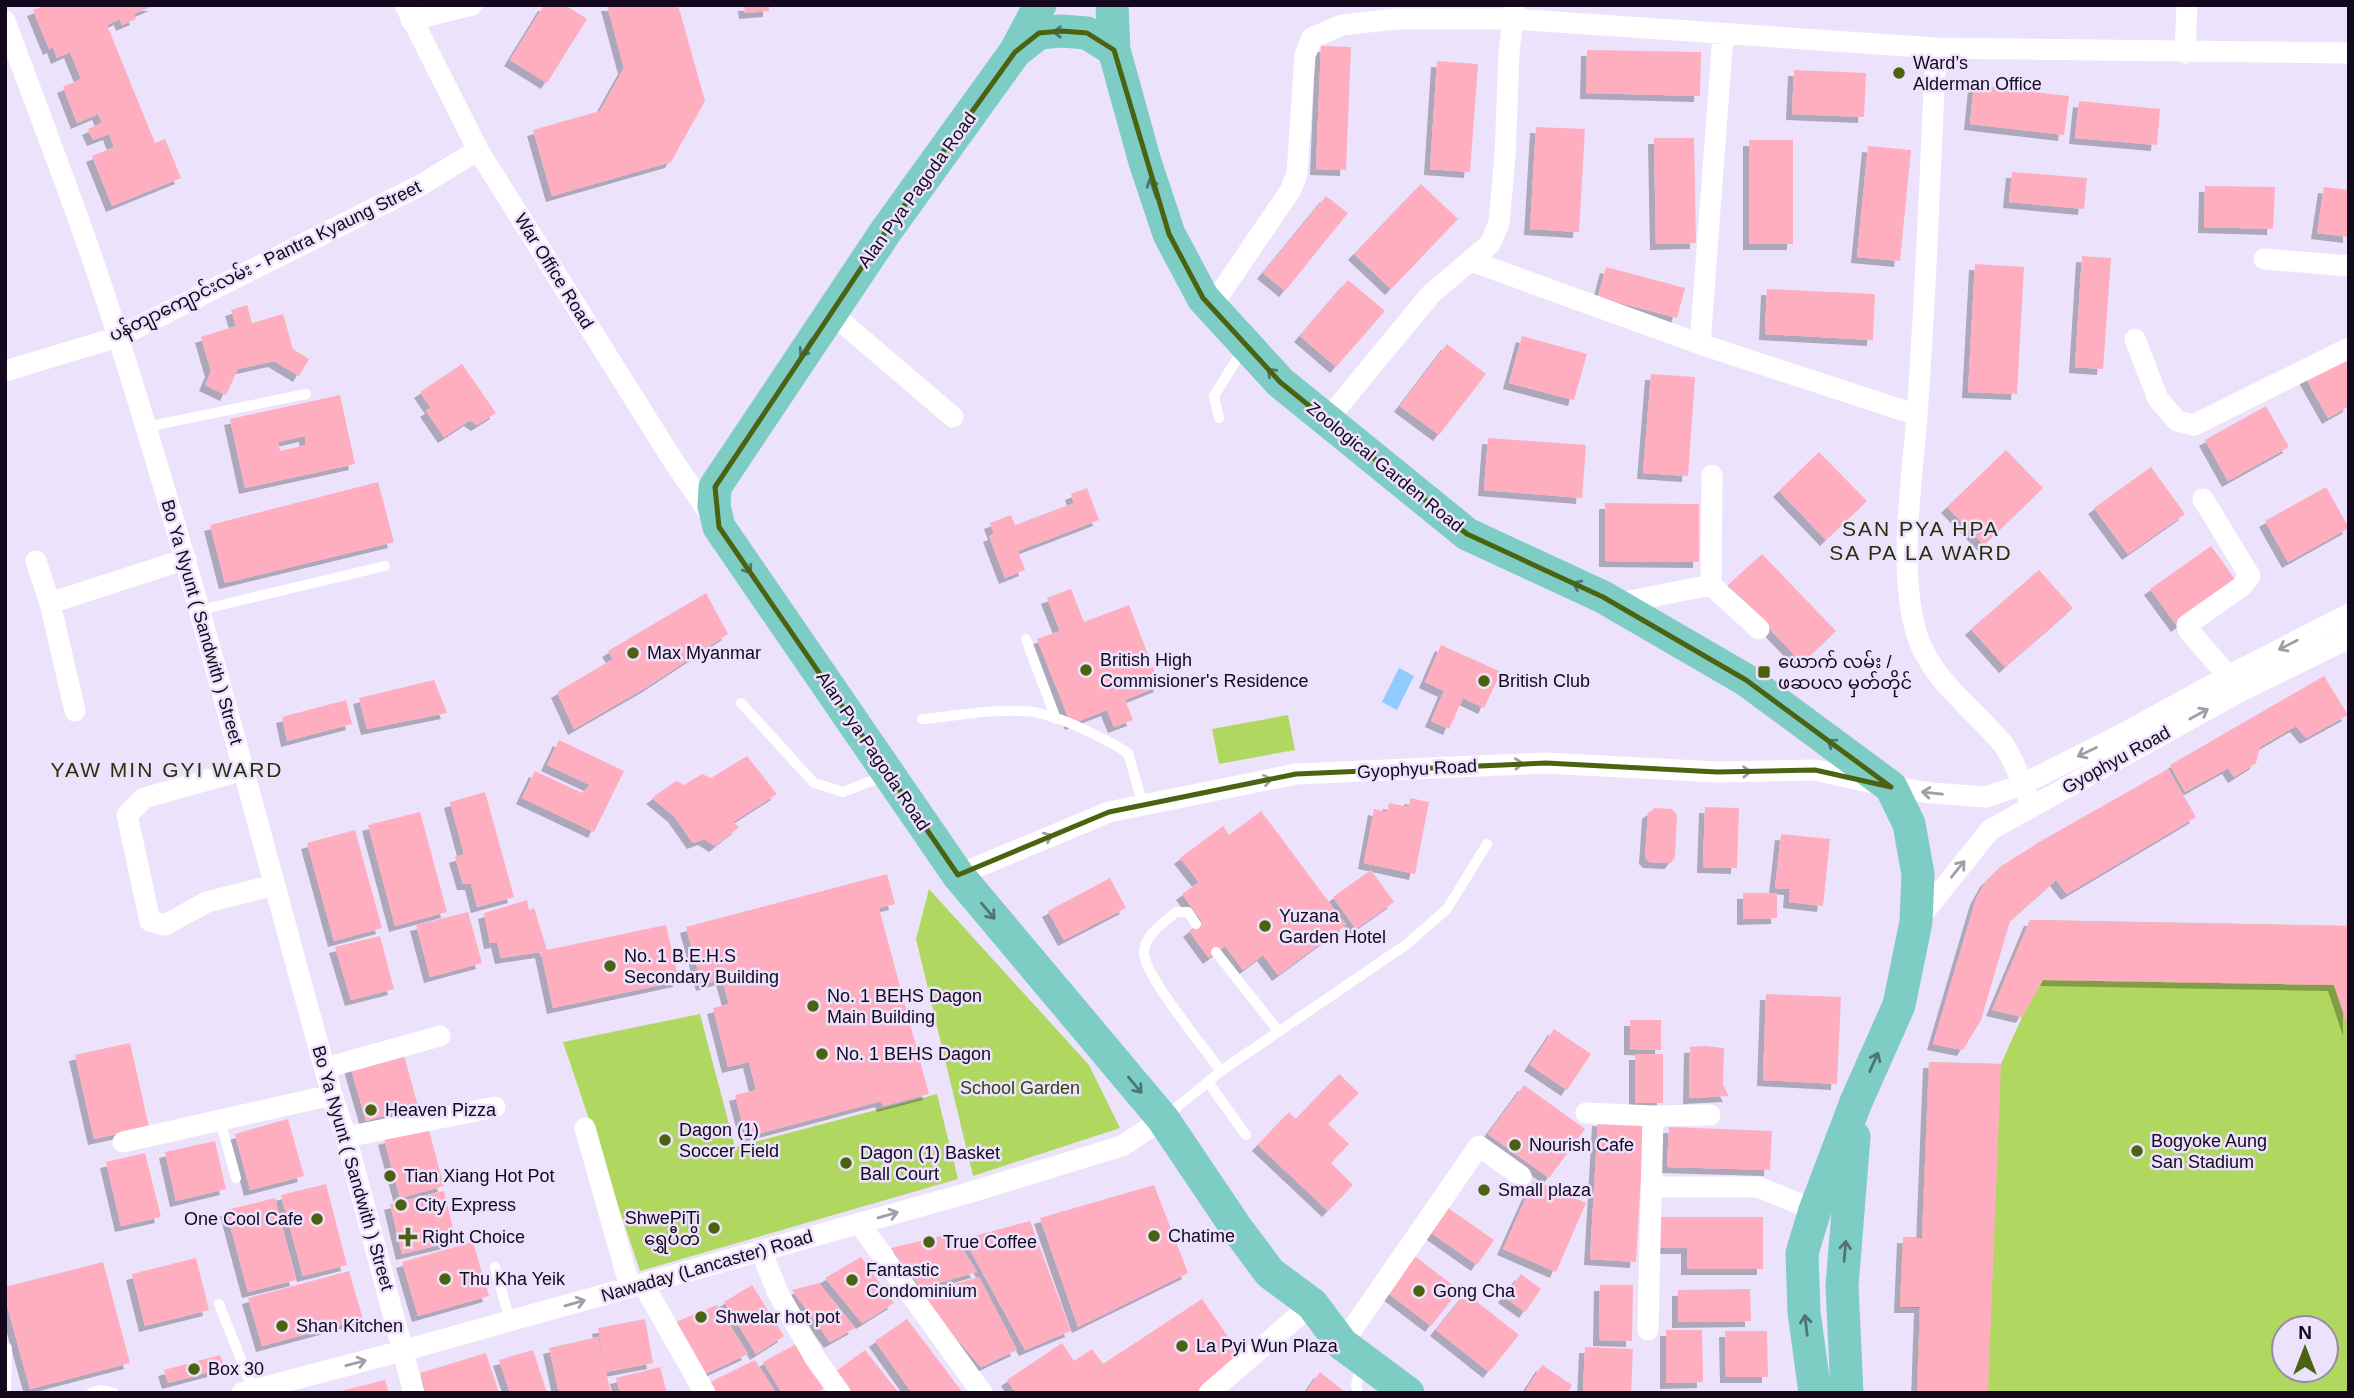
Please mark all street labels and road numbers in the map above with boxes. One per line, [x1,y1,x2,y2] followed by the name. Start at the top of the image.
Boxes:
[854,108,980,272] street label: Alan Pya Pagoda Road
[105,174,426,350] street label: ပန်တျာကျောင်းလမ်း - Pantra Kyaung Street
[511,210,597,332] street label: War Office Road
[1303,398,1467,536] street label: Zoological Garden Road
[157,497,247,747] street label: Bo Ya Nyunt ( Sandwith ) Street
[812,668,934,834] street label: Alan Pya Pagoda Road
[2059,722,2173,798] street label: Gyophyu Road
[1357,756,1477,782] street label: Gyophyu Road
[308,1043,398,1293] street label: Bo Ya Nyunt ( Sandwith ) Street
[599,1226,815,1306] street label: Nawaday (Lancaster) Road

